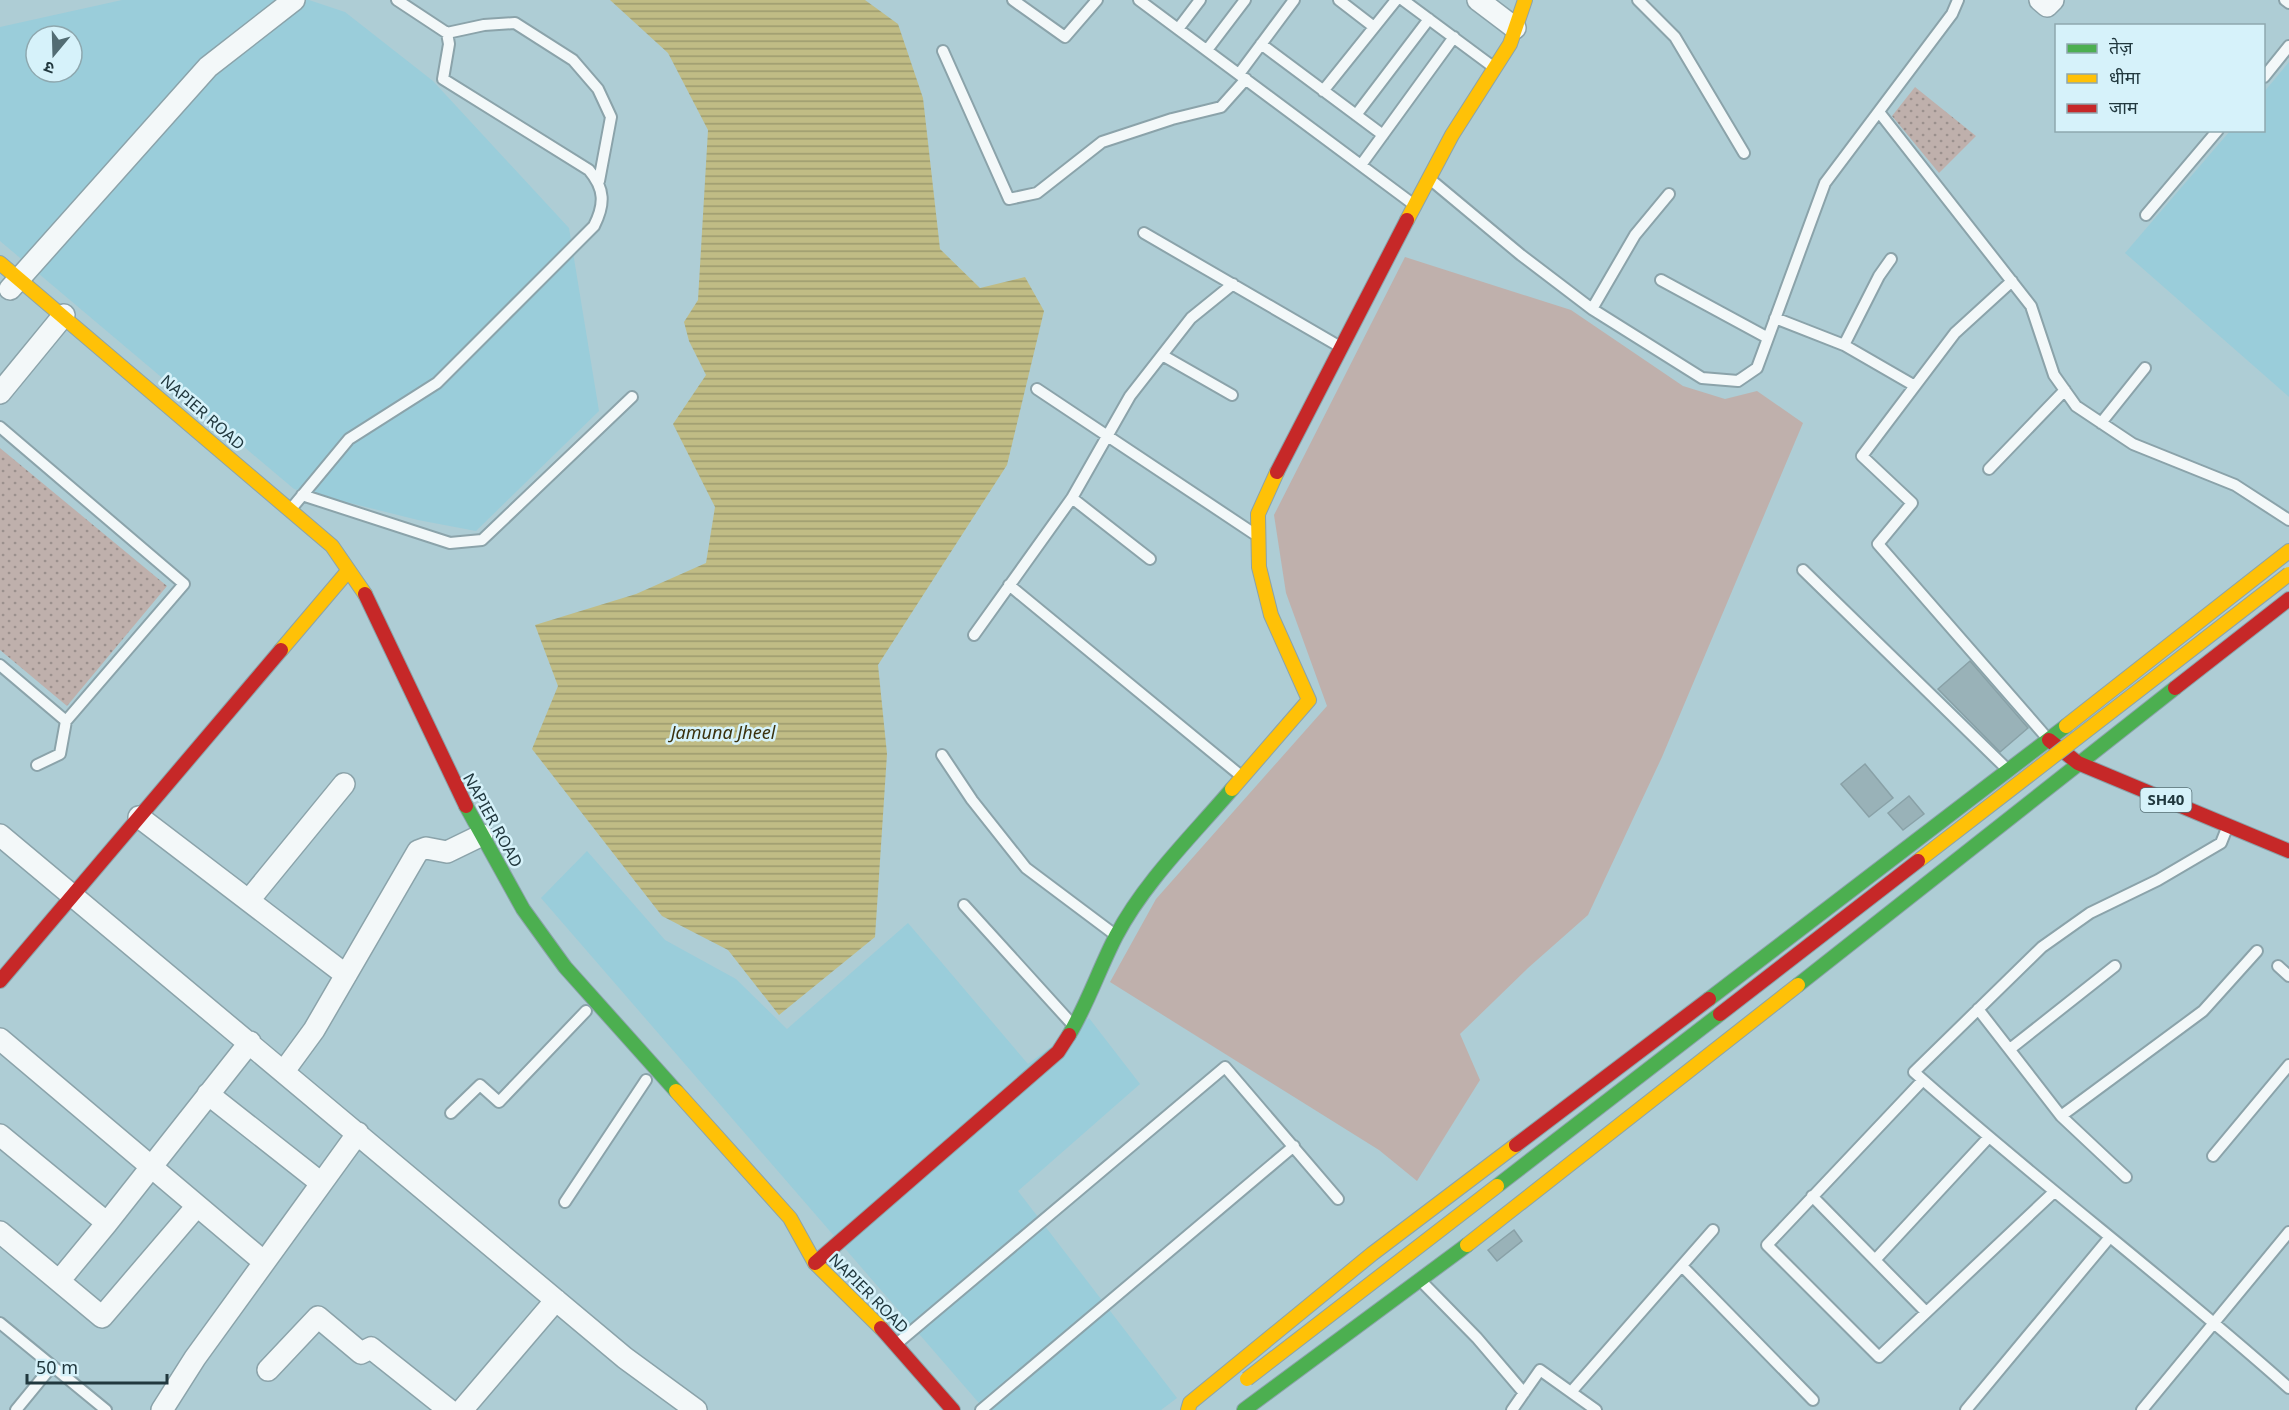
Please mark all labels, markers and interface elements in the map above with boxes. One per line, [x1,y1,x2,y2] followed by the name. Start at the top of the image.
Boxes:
[24,24,84,84] north arrow
[2055,24,2265,132] legend
[2109,35,2133,59] text: तेज़
[41,56,57,80] text: उ
[2109,65,2140,89] text: धीमा
[2109,95,2139,119] text: जाम
[156,369,250,455] street label: NAPIER ROAD
[668,720,776,744] water label: Jamuna Jheel
[458,769,528,871] street label: NAPIER ROAD
[2140,788,2192,812] road number: SH40
[824,1248,914,1338] street label: NAPIER ROAD
[27,1347,166,1385] scale bar
[36,1355,78,1379] text: 50 m

